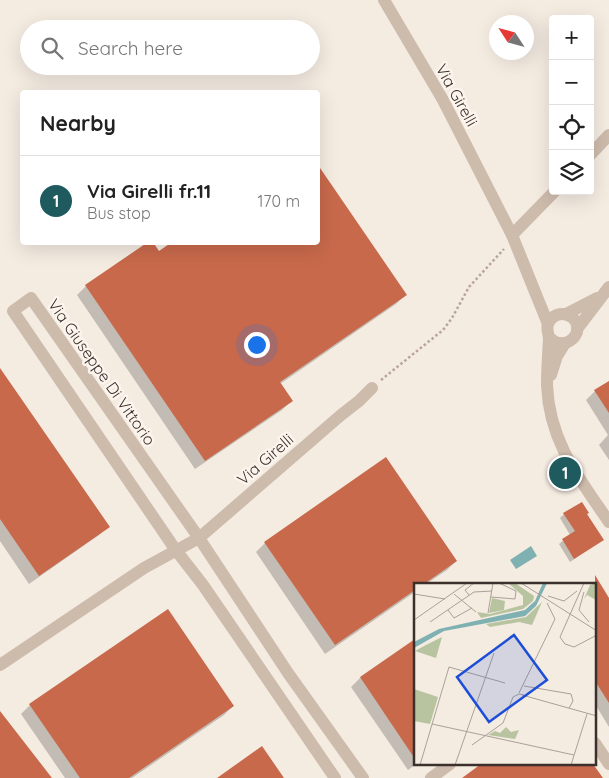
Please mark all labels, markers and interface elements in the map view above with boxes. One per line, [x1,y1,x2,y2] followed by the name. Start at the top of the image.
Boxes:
[489,15,534,60] north arrow
[549,15,594,195] map controls
[549,15,594,60] button: +
[20,20,320,75] search box
[38,34,66,62] icon: search
[78,36,183,60] text: Search here
[432,60,482,130] street label: Via Girelli
[549,60,594,105] button: −
[549,105,594,150] button: locate
[40,110,116,136] text: Nearby
[549,150,594,195] button: layers
[87,179,211,203] text: Via Girelli fr.11
[53,191,59,211] text: 1
[257,191,300,211] text: 170 m
[87,203,151,223] text: Bus stop
[44,295,160,449] street label: Via Giuseppe Di Vittorio
[244,332,270,358] your location
[233,429,297,489] street label: Via Girelli
[549,454,581,492] pin: 1
[414,583,596,766] inset map

